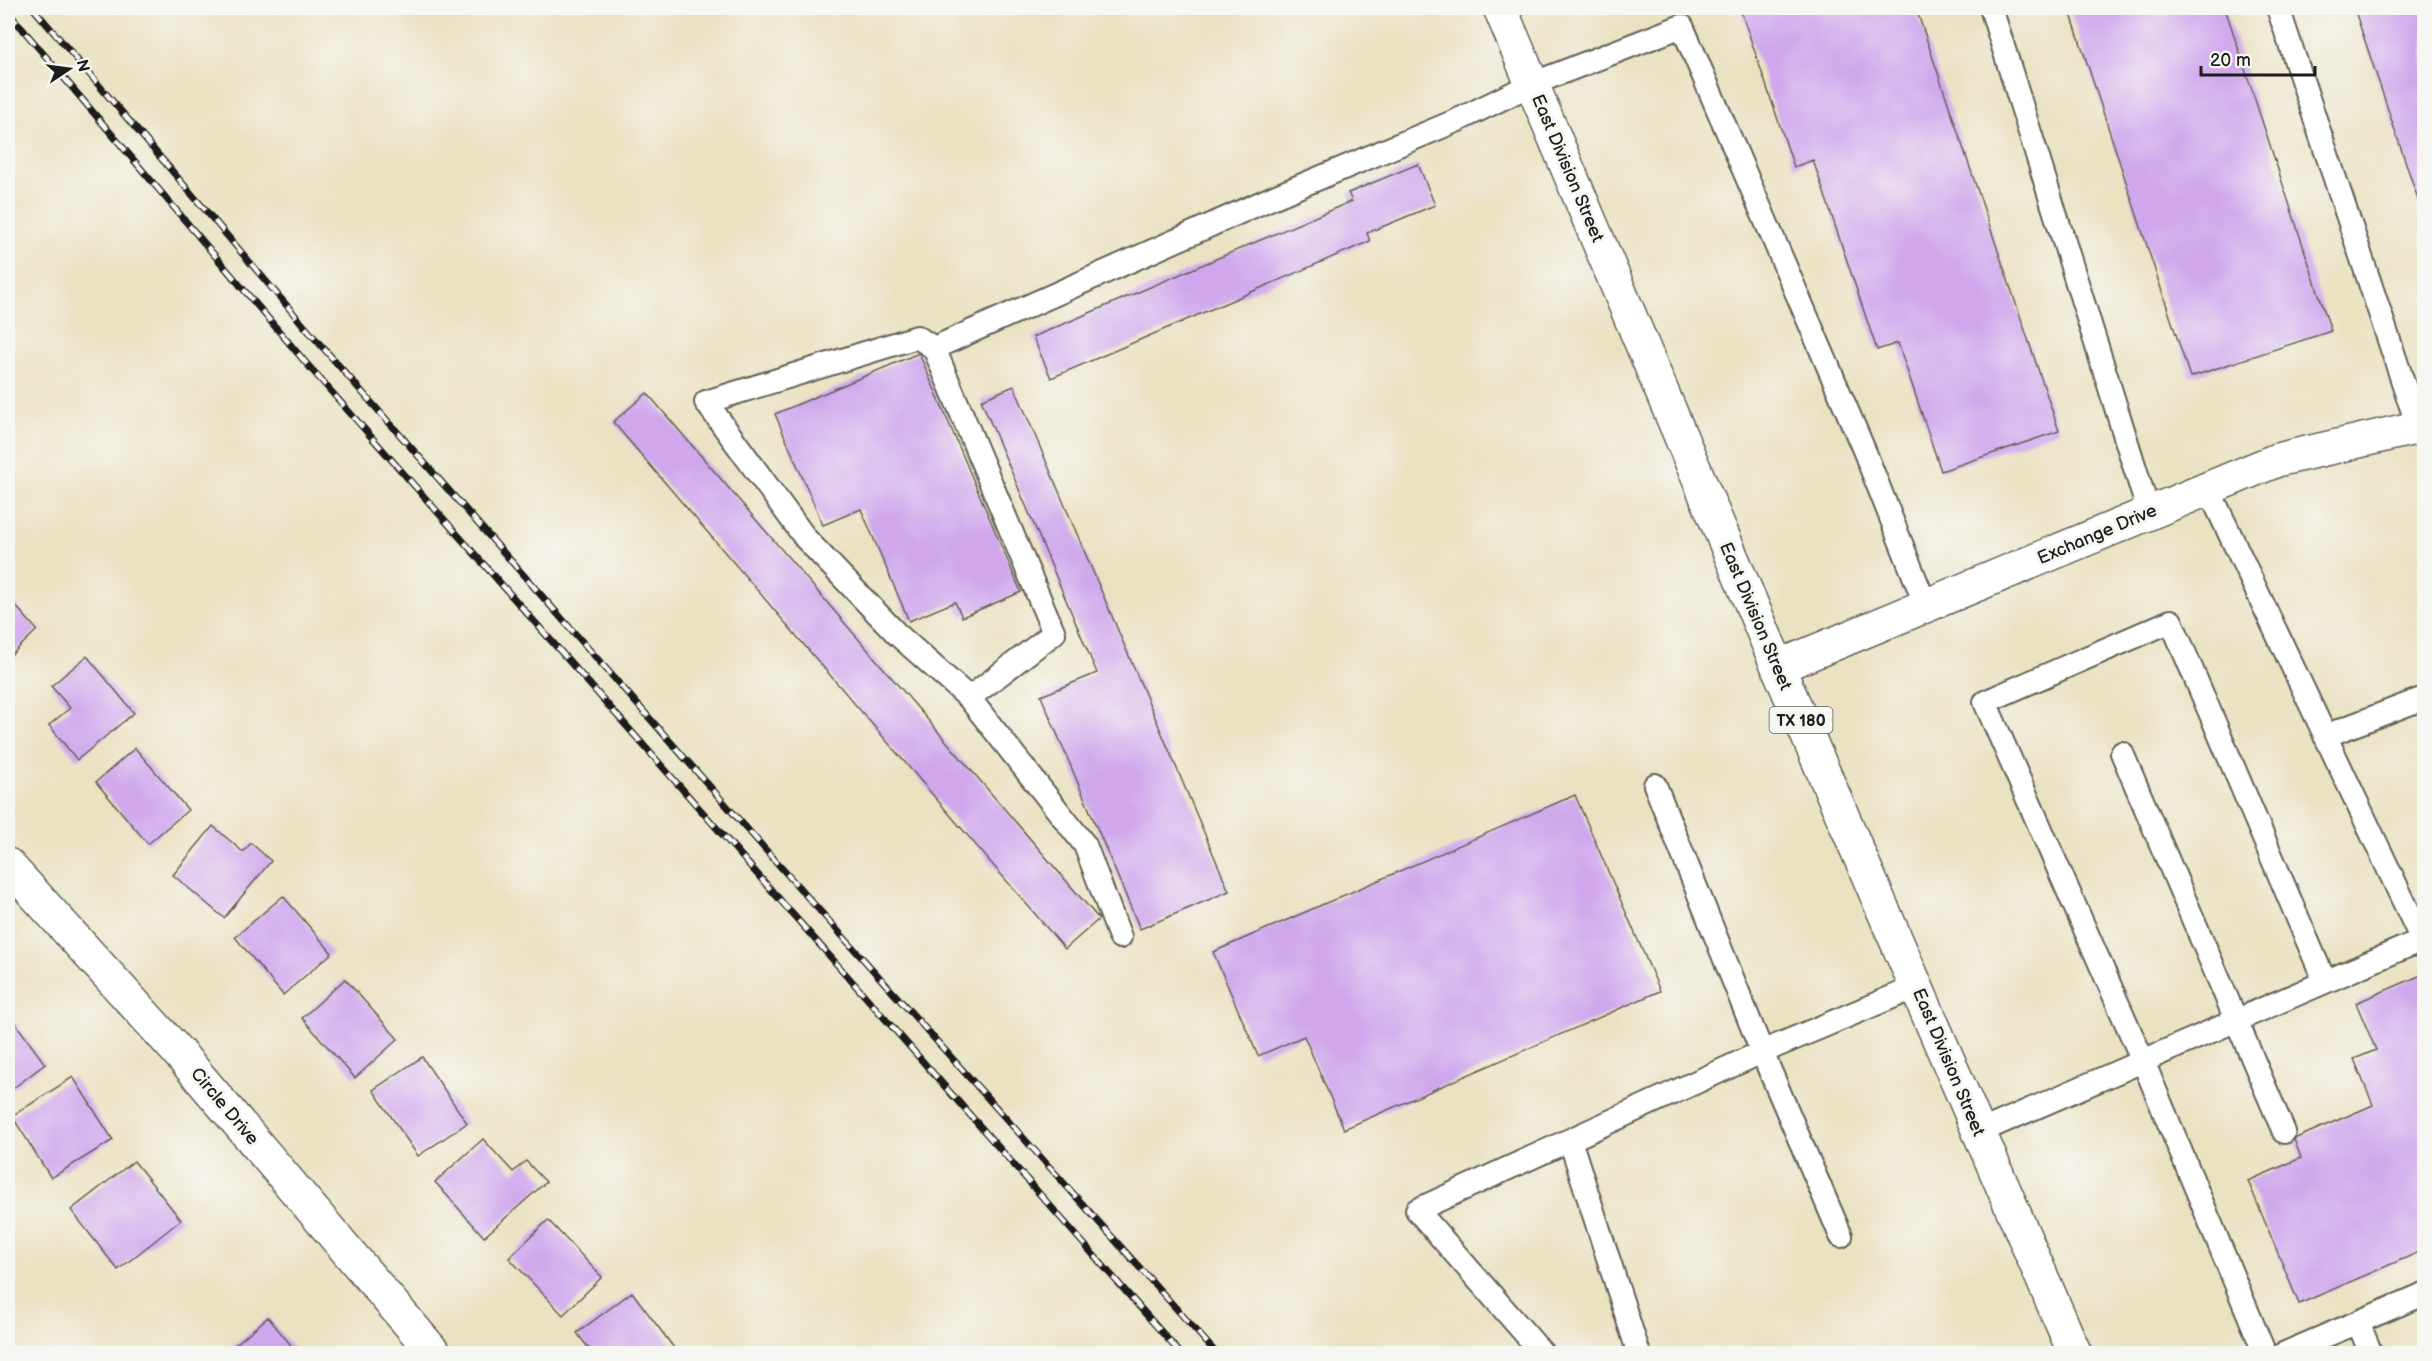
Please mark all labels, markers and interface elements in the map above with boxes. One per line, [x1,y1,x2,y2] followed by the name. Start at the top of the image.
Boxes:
[39,39,99,99] north arrow
[2201,39,2315,77] scale bar
[2210,50,2251,71] text: 20 m
[72,58,93,74] text: N
[1527,91,1608,246] street label: East Division Street
[2034,500,2160,569] street label: Exchange Drive
[1715,539,1796,694] street label: East Division Street
[1770,707,1832,733] road number: TX 180
[1908,985,1989,1140] street label: East Division Street
[186,1063,263,1149] street label: Circle Drive

